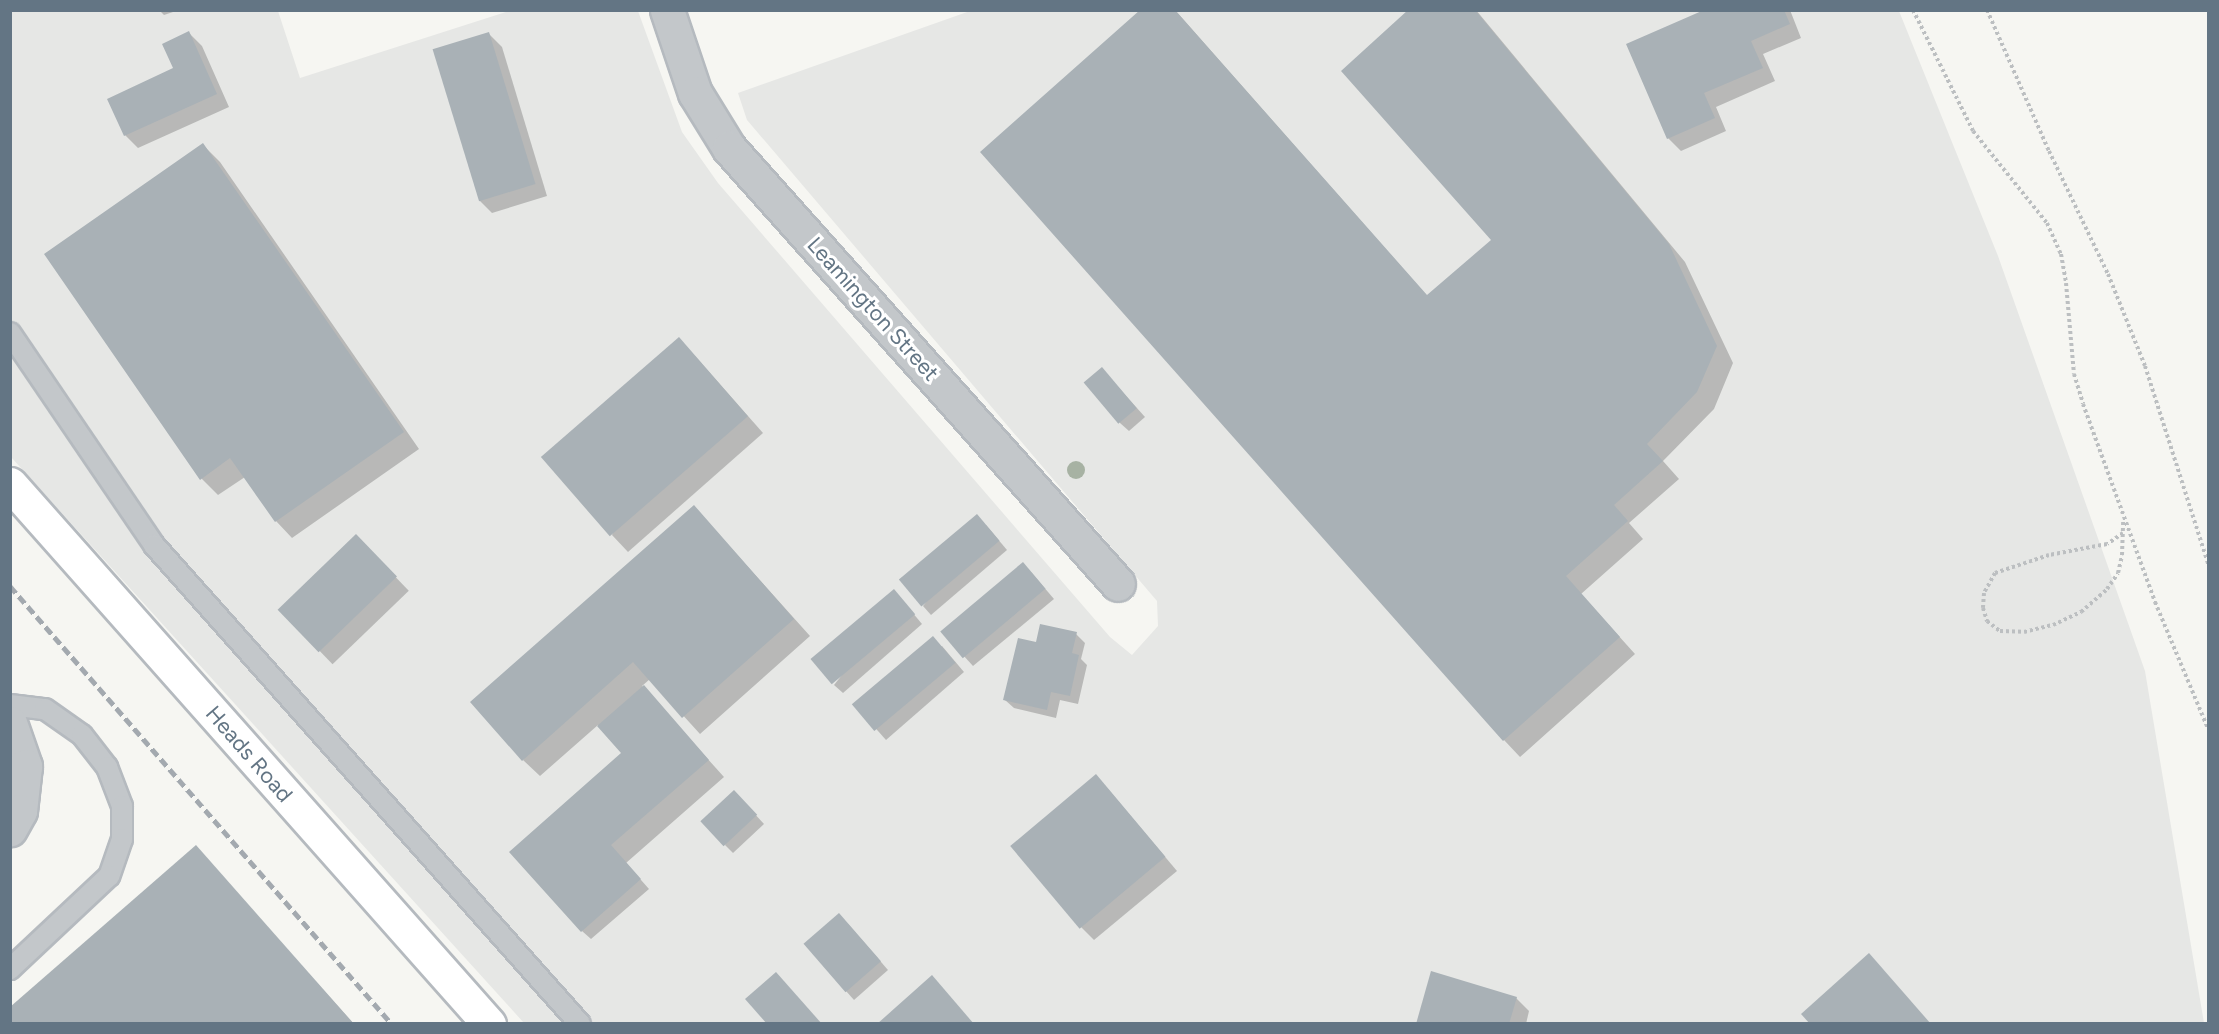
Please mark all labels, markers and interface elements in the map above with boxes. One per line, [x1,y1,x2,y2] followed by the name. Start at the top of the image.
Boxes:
[802,232,944,386] street label: Leamington Street
[200,700,298,808] street label: Heads Road

